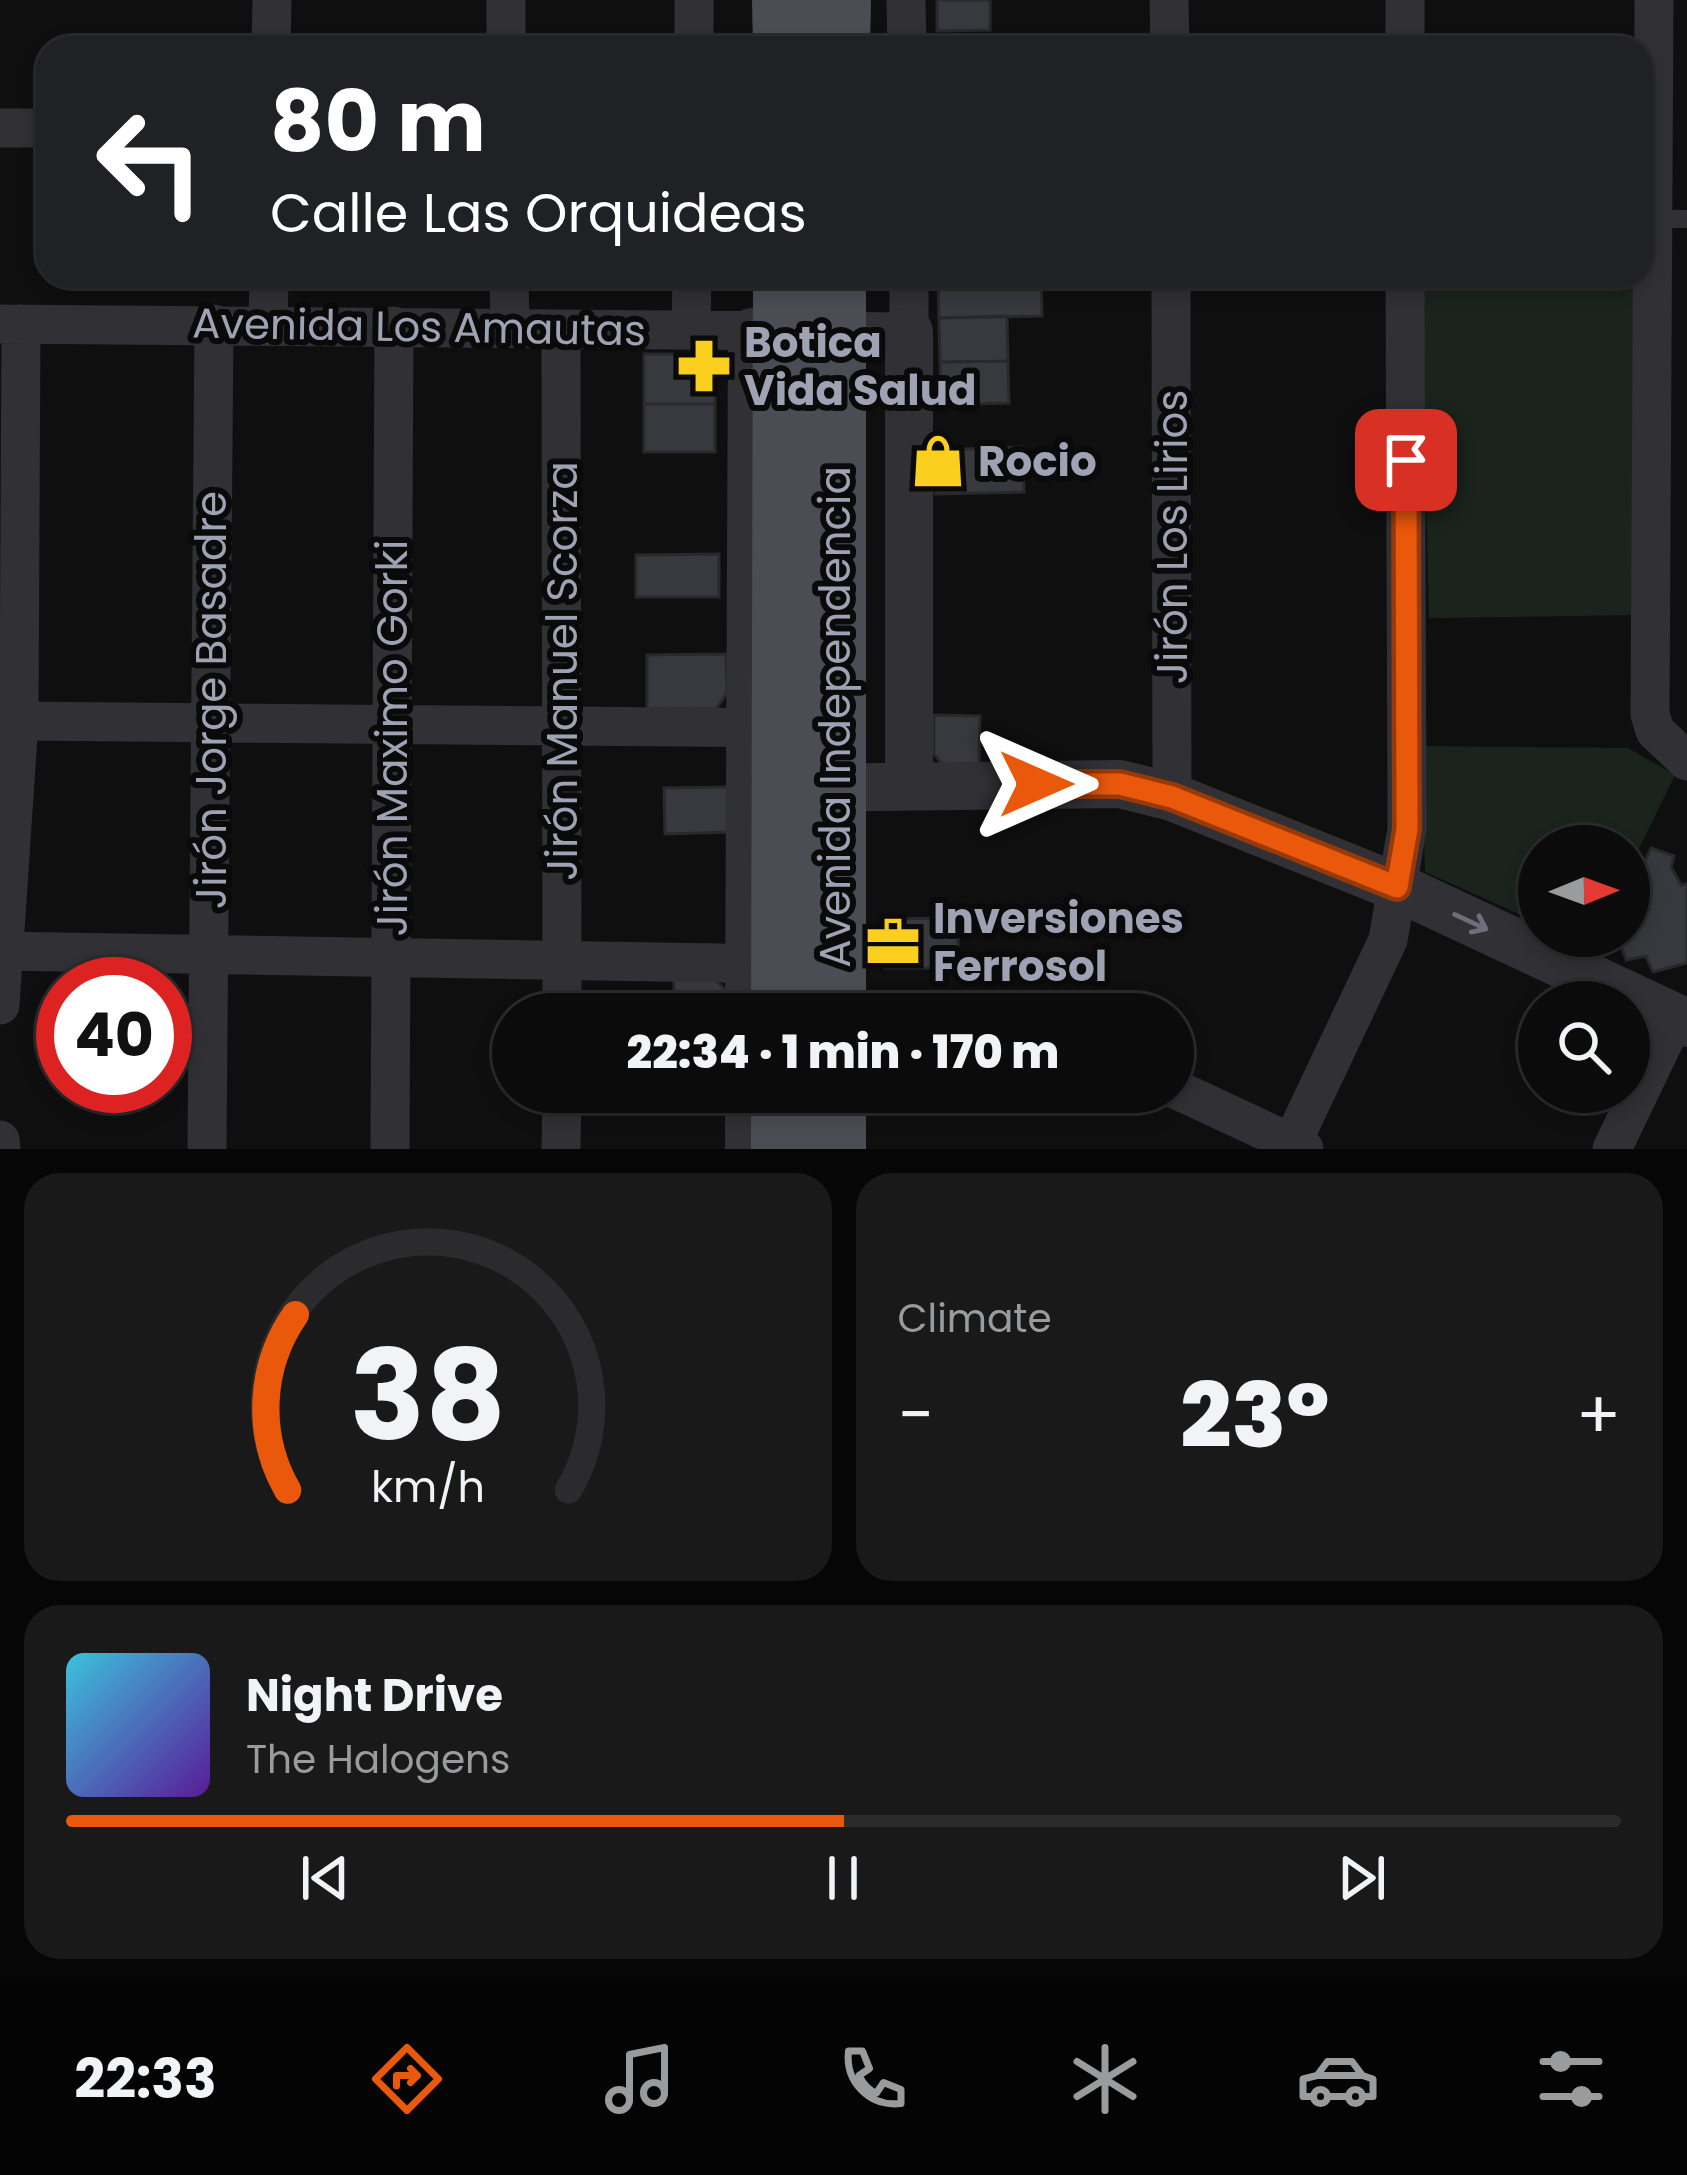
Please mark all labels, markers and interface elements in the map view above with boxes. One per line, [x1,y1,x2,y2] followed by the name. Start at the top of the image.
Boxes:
[270,63,486,180] text: 80 m
[72,84,228,240] icon: left
[270,175,807,251] text: Calle Las Orquideas
[192,294,646,360] street label: Avenida Los Amautas
[744,313,977,420] place label: Botica Vida Salud
[675,337,733,395] pharmacy icon: Botica Vida Salud
[1143,390,1202,684] street label: Jirón Los Lirios
[1355,409,1457,511] pin
[1373,427,1439,493] icon: arrive
[909,432,967,490] shop icon: Rocio
[978,432,1097,491] place label: Rocio
[533,461,592,881] street label: Jirón Manuel Scorza
[806,466,865,968] street label: Avenida Independencia
[182,491,241,909] street label: Jirón Jorge Basadre
[363,540,422,936] street label: Jirón Maximo Gorki
[973,721,1099,847] position arrow
[1518,825,1650,957] north arrow
[1518,825,1650,1113] map controls
[933,889,1184,996] place label: Inversiones Ferrosol
[1452,912,1488,934] one-way arrow
[864,913,922,971] office icon: Inversiones Ferrosol
[36,957,192,1113] speed limit sign: 40
[1518,981,1650,1113] button: search
[627,1021,1059,1084] text: 22:34 · 1 min · 170 m
[898,1291,1052,1346] text: Climate
[350,1308,506,1483] text: 38
[1180,1352,1330,1479] text: 23°
[898,1369,934,1461] text: −
[1576,1369,1621,1461] text: +
[371,1457,485,1517] text: km/h
[246,1664,503,1727] text: Night Drive
[246,1732,510,1787] text: The Halogens
[292,1845,358,1911] icon: previous
[810,1845,876,1911] icon: pause
[1329,1845,1395,1911] icon: next
[365,2037,449,2121] icon: directions
[598,2037,682,2121] icon: music
[831,2037,915,2121] icon: phone
[1063,2037,1147,2121] icon: climate
[1296,2037,1380,2121] icon: car
[1529,2037,1613,2121] icon: filters
[74,2041,217,2117] text: 22:33

